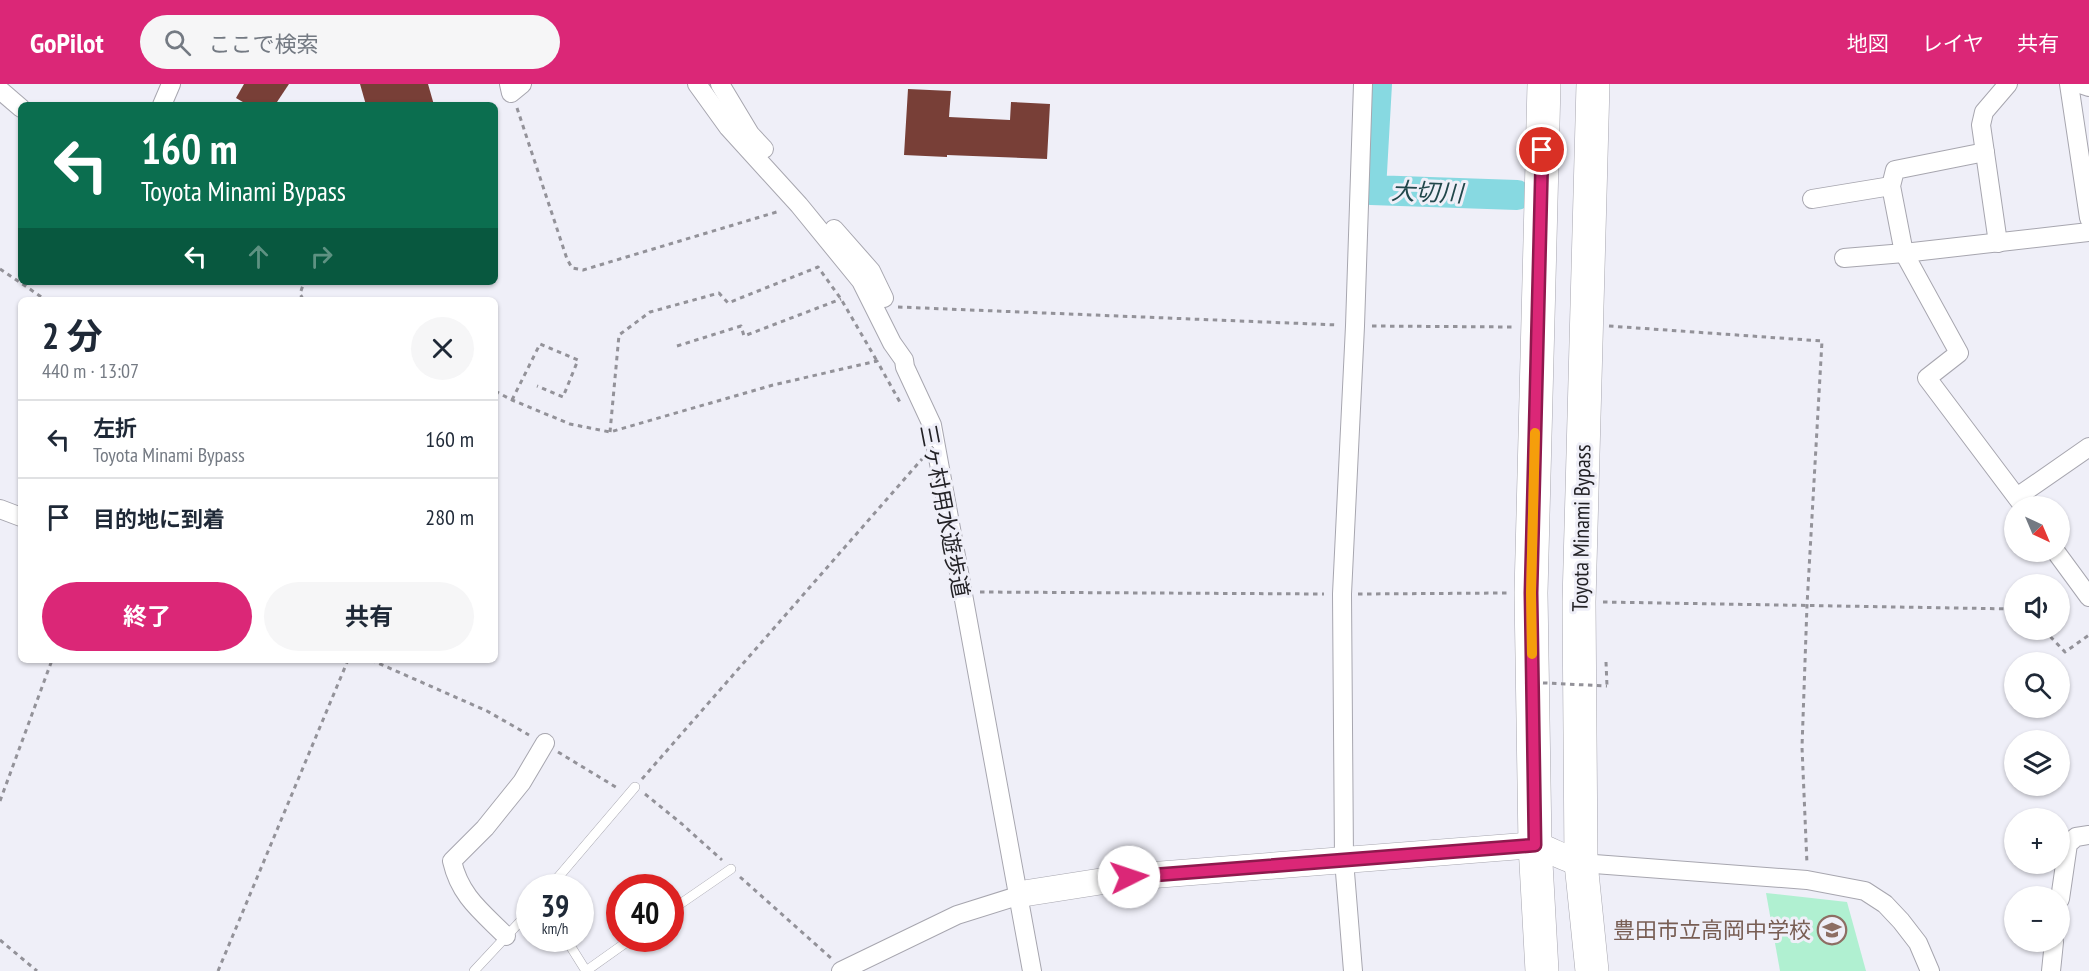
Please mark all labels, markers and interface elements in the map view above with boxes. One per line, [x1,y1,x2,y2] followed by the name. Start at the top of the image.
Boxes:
[140,15,560,69] search box
[30,24,104,61] text: GoPilot
[161,26,194,59] icon: search
[209,30,319,58] text: ここで検索
[1847,30,1889,57] text: 地図
[1922,30,1984,57] text: レイヤ
[2017,30,2059,57] text: 共有
[141,121,238,176] text: 160 m
[1516,124,1567,175] pin
[42,126,120,204] icon: left
[1525,133,1558,166] icon: arrive
[141,174,346,208] text: Toyota Minami Bypass
[1390,175,1467,209] water label: 大切川
[179,240,212,273] icon: left
[242,240,275,273] icon: ahead
[305,240,338,273] icon: right
[42,312,103,359] text: 2 分
[411,317,474,380] button: close
[42,358,139,384] text: 440 m · 13:07
[93,414,137,442] text: 左折
[914,422,976,600] street label: 三ヶ村用水遊歩道
[42,423,75,456] icon: left
[425,425,474,453] text: 160 m
[93,442,245,468] text: Toyota Minami Bypass
[1566,444,1596,612] street label: Toyota Minami Bypass
[2004,496,2070,562] north arrow
[2004,496,2070,952] map controls
[42,501,75,534] icon: arrive
[425,503,474,531] text: 280 m
[93,505,225,533] text: 目的地に到着
[2004,574,2070,640] button: sound
[42,582,252,651] button: 終了
[264,582,474,651] button: 共有
[2004,652,2070,718] button: search
[2004,730,2070,796] button: layers
[2004,808,2070,874] button: +
[1097,845,1161,909] position arrow
[606,874,684,952] speed limit sign: 40
[541,886,569,925] text: 39
[2004,886,2070,952] button: −
[1816,914,1848,946] school or university icon: 豊田市立高岡中学校
[1613,916,1811,944] place label: 豊田市立高岡中学校
[542,919,568,938] text: km/h

